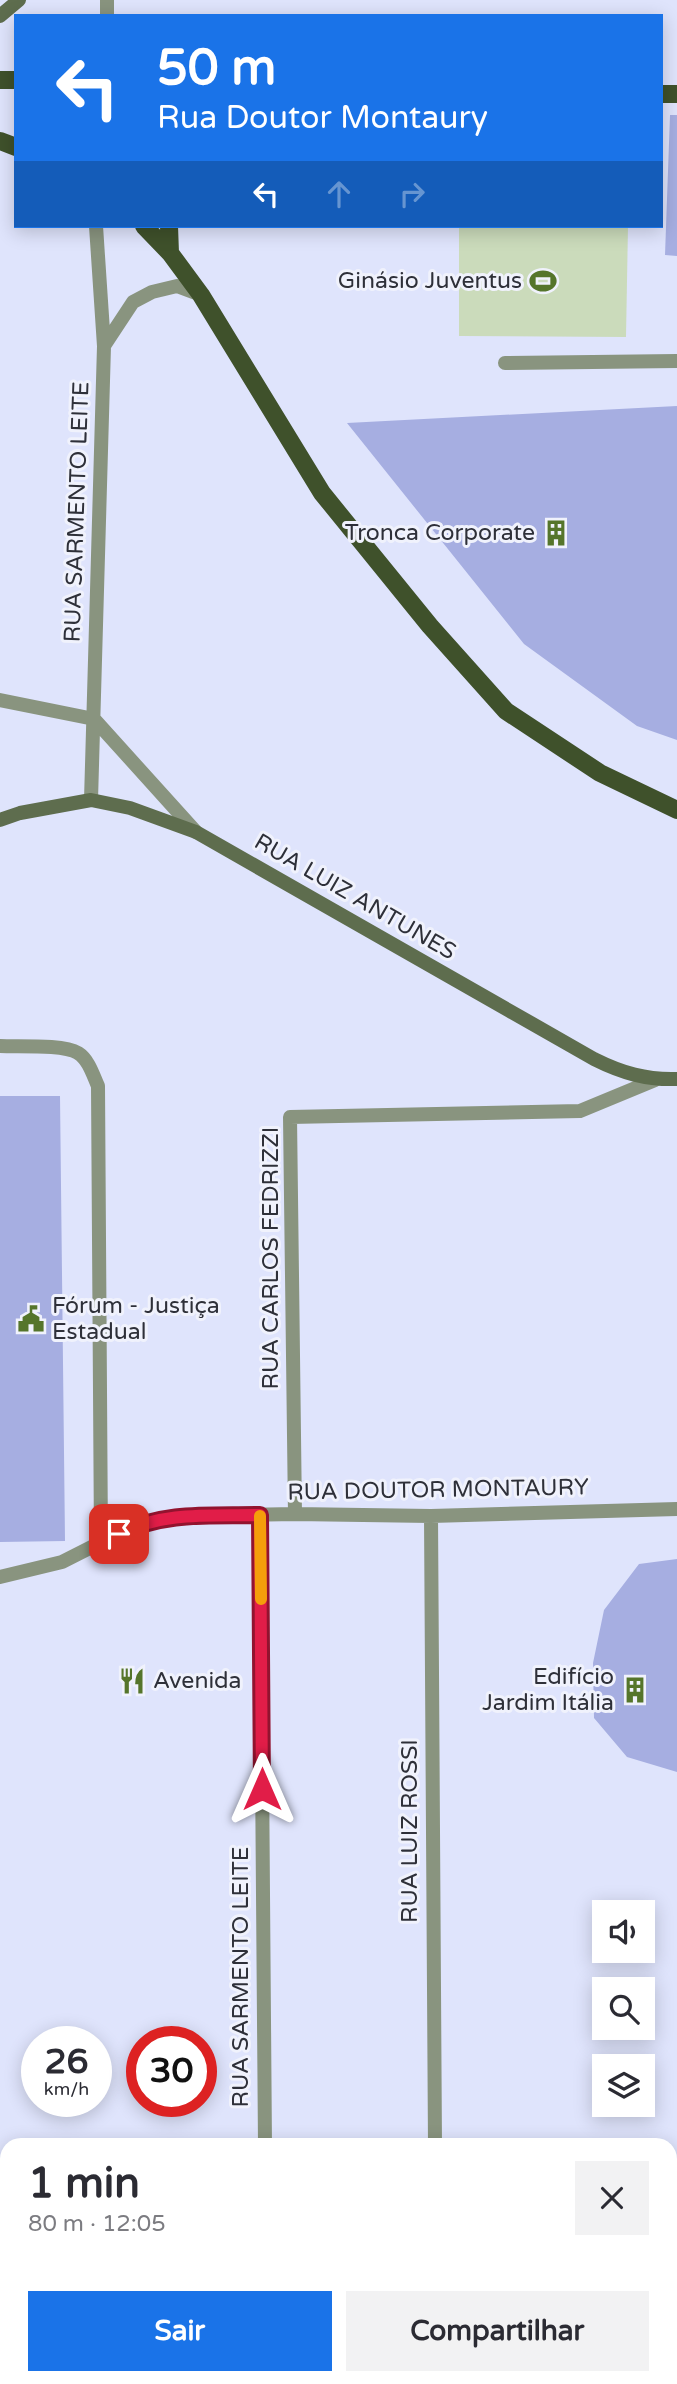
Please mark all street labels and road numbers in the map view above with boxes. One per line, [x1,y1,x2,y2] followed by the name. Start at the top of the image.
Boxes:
[58,381,96,643] street label: RUA SARMENTO LEITE
[249,828,461,966] street label: RUA LUIZ ANTUNES
[257,1127,285,1389] street label: RUA CARLOS FEDRIZZI
[287,1473,589,1507] street label: RUA DOUTOR MONTAURY
[396,1739,424,1923] street label: RUA LUIZ ROSSI
[227,1847,255,2107] street label: RUA SARMENTO LEITE

